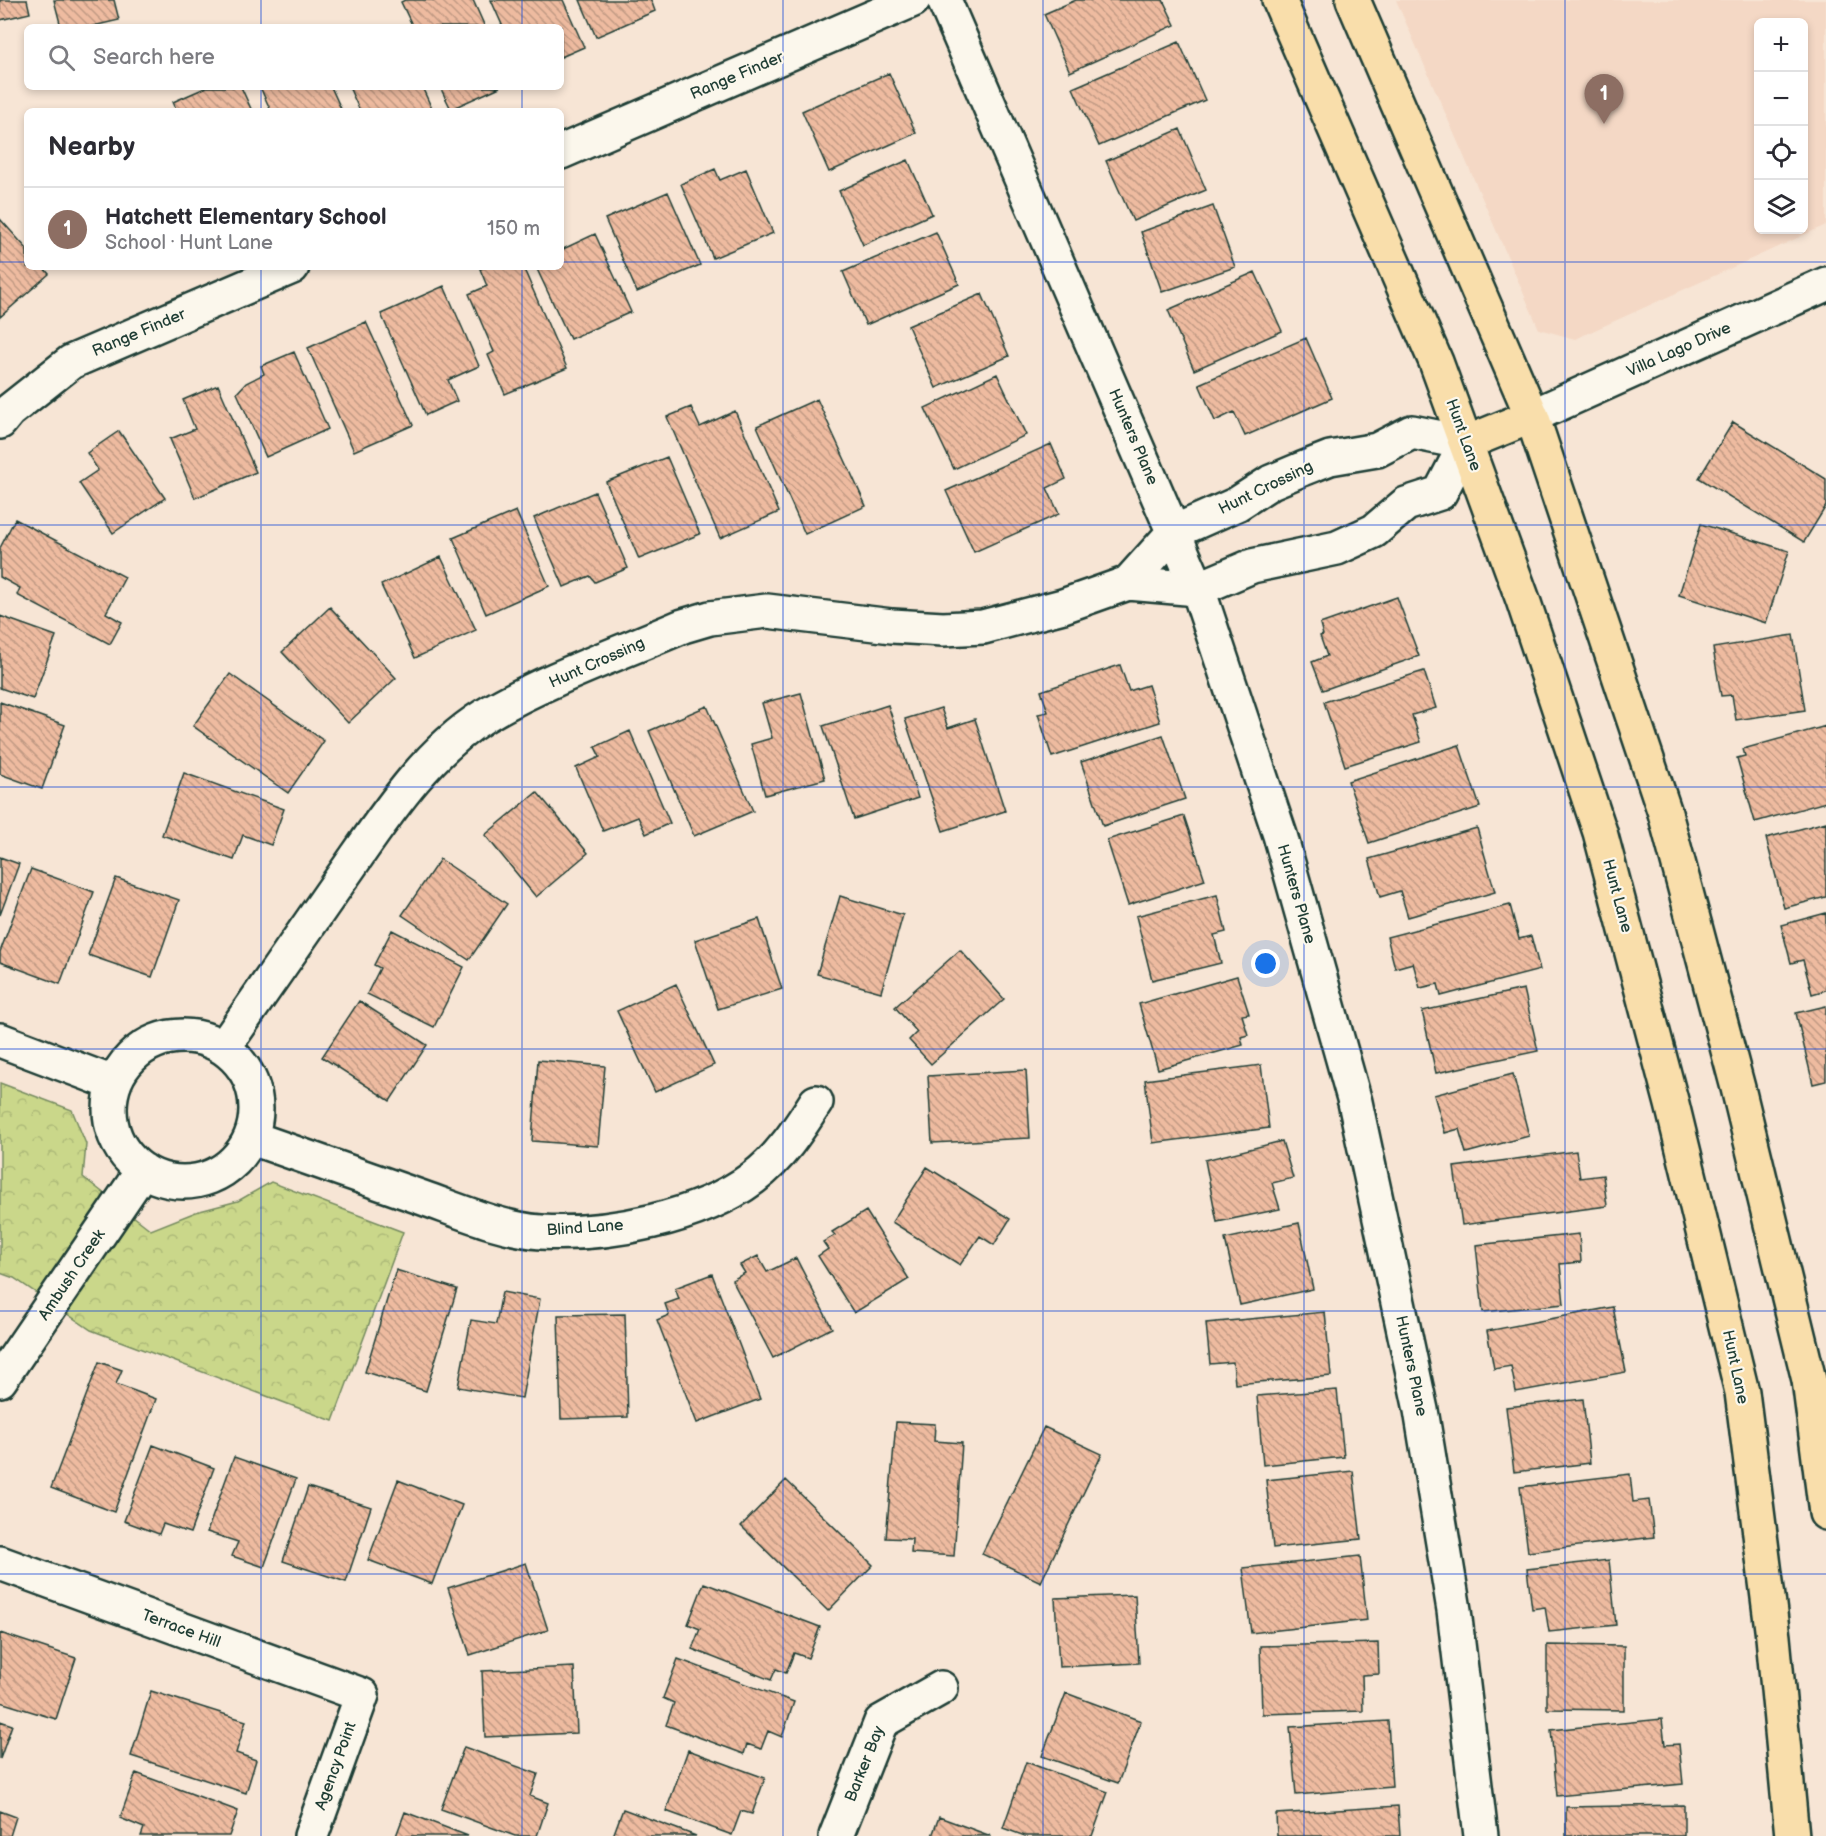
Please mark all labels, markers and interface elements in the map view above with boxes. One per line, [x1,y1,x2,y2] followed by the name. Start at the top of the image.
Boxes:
[1754,18,1808,234] map controls
[1754,18,1808,72] button: +
[24,24,564,90] search box
[45,41,78,74] icon: search
[93,44,215,71] text: Search here
[688,48,787,104] street label: Range Finder
[1754,72,1808,126] button: −
[1584,74,1624,124] pin: 1
[1754,126,1808,180] button: locate
[48,132,135,163] text: Nearby
[1754,180,1808,234] button: layers
[105,204,387,231] text: Hatchett Elementary School
[63,217,72,241] text: 1
[487,217,540,241] text: 150 m
[105,231,273,255] text: School · Hunt Lane
[90,305,189,361] street label: Range Finder
[1624,318,1735,381] street label: Villa Lago Drive
[1104,386,1162,488] street label: Hunters Plane
[1441,396,1485,474] street label: Hunt Lane
[1216,457,1316,519] street label: Hunt Crossing
[546,633,648,693] street label: Hunt Crossing
[1273,842,1319,946] street label: Hunters Plane
[1598,857,1636,935] street label: Hunt Lane
[1251,949,1280,978] your location
[546,1216,625,1240] street label: Blind Lane
[35,1226,110,1324] street label: Ambush Creek
[1391,1314,1431,1419] street label: Hunters Plane
[1718,1328,1752,1406] street label: Hunt Lane
[139,1606,223,1652] street label: Terrace Hill
[311,1719,361,1813] street label: Agency Point
[841,1723,889,1805] street label: Barker Bay

